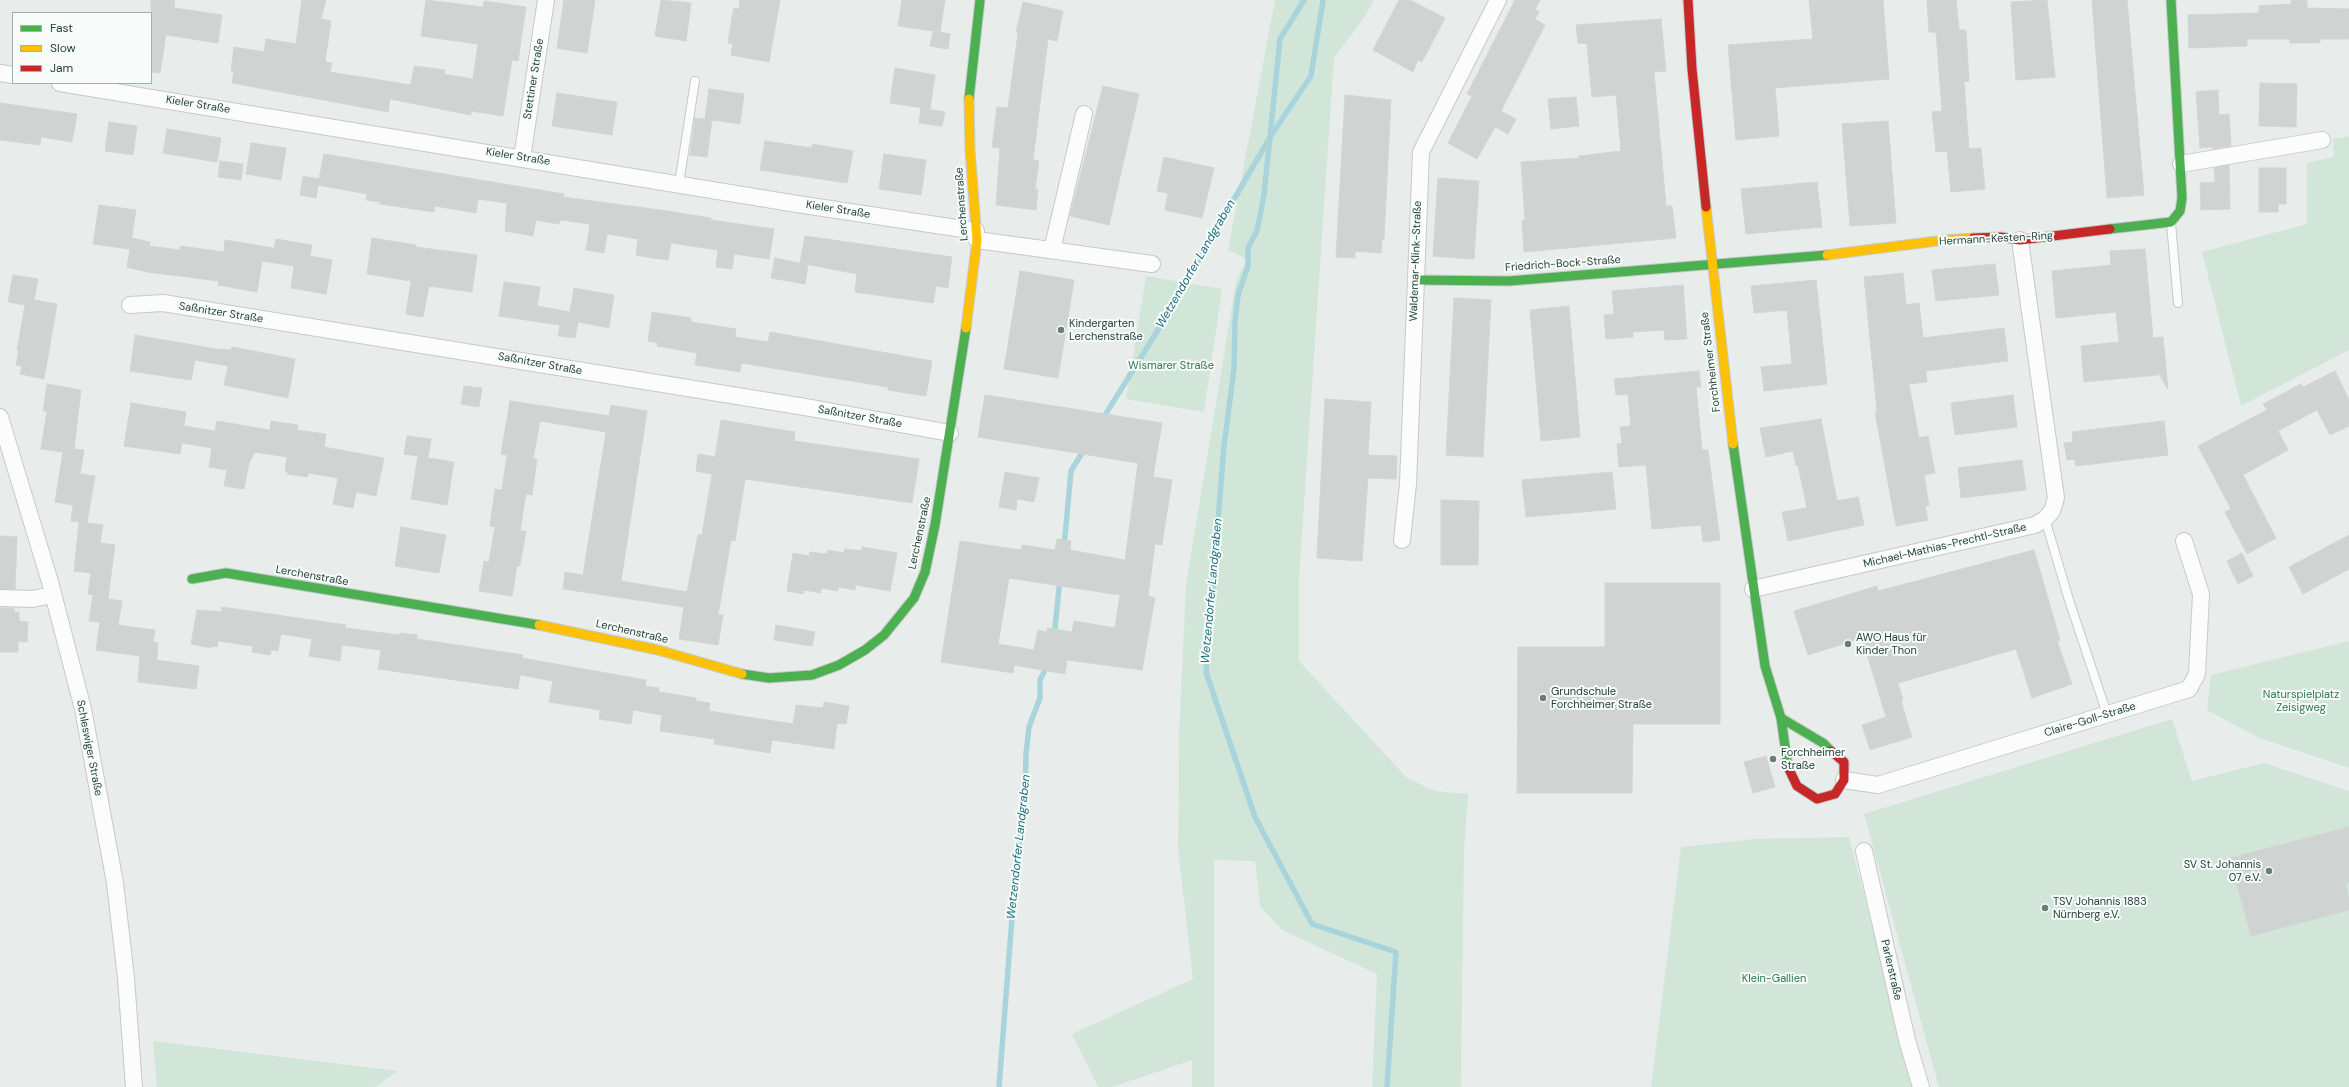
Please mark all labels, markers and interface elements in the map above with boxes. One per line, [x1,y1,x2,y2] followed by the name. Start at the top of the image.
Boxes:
[12,12,152,84] legend
[50,20,73,36] text: Fast
[521,38,547,120] street label: Stettiner Straße
[50,40,76,56] text: Slow
[50,60,73,76] text: Jam
[165,93,231,117] street label: Kieler Straße
[485,145,551,169] street label: Kieler Straße
[953,167,971,241] street label: Lerchenstraße
[1153,197,1239,331] water label: Wetzendorfer Landgraben
[805,198,871,222] street label: Kieler Straße
[1407,200,1425,322] street label: Waldemar-Klink-Straße
[1939,229,2053,249] street label: Hermann-Kesten-Ring
[1505,253,1621,275] street label: Friedrich-Bock-Straße
[178,300,264,326] street label: Saßnitzer Straße
[1698,311,1724,413] street label: Forchheimer Straße
[1069,317,1143,343] place label: Kindergarten Lerchenstraße
[1056,325,1066,335] marker: Kindergarten Lerchenstraße
[497,350,583,378] street label: Saßnitzer Straße
[1128,359,1214,373] park label: Wismarer Straße
[817,403,903,431] street label: Saßnitzer Straße
[906,496,934,570] street label: Lerchenstraße
[1198,518,1226,664] water label: Wetzendorfer Landgraben
[1862,521,2028,571] street label: Michael-Mathias-Prechtl-Straße
[274,563,350,589] street label: Lerchenstraße
[595,617,669,647] street label: Lerchenstraße
[1856,631,1927,657] place label: AWO Haus für Kinder Thon
[1843,639,1853,649] marker: AWO Haus für Kinder Thon
[1551,685,1652,711] place label: Grundschule Forchheimer Straße
[2263,688,2339,714] park label: Naturspielplatz Zeisigweg
[1538,693,1548,703] marker: Grundschule Forchheimer Straße
[73,699,105,797] street label: Schleswiger Straße
[2043,700,2137,740] street label: Claire-Goll-Straße
[1781,746,1845,772] place label: Forchheimer Straße
[1768,754,1778,764] marker: Forchheimer Straße
[1004,774,1034,920] water label: Wetzendorfer Landgraben
[2184,858,2261,884] place label: SV St. Johannis 07 e.V.
[2264,866,2274,876] marker: SV St. Johannis 07 e.V.
[2053,895,2147,921] place label: TSV Johannis 1883 Nürnberg e.V.
[2040,903,2050,913] marker: TSV Johannis 1883 Nürnberg e.V.
[1878,938,1904,1002] street label: Parlerstraße
[1742,972,1806,986] park label: Klein-Gallien

